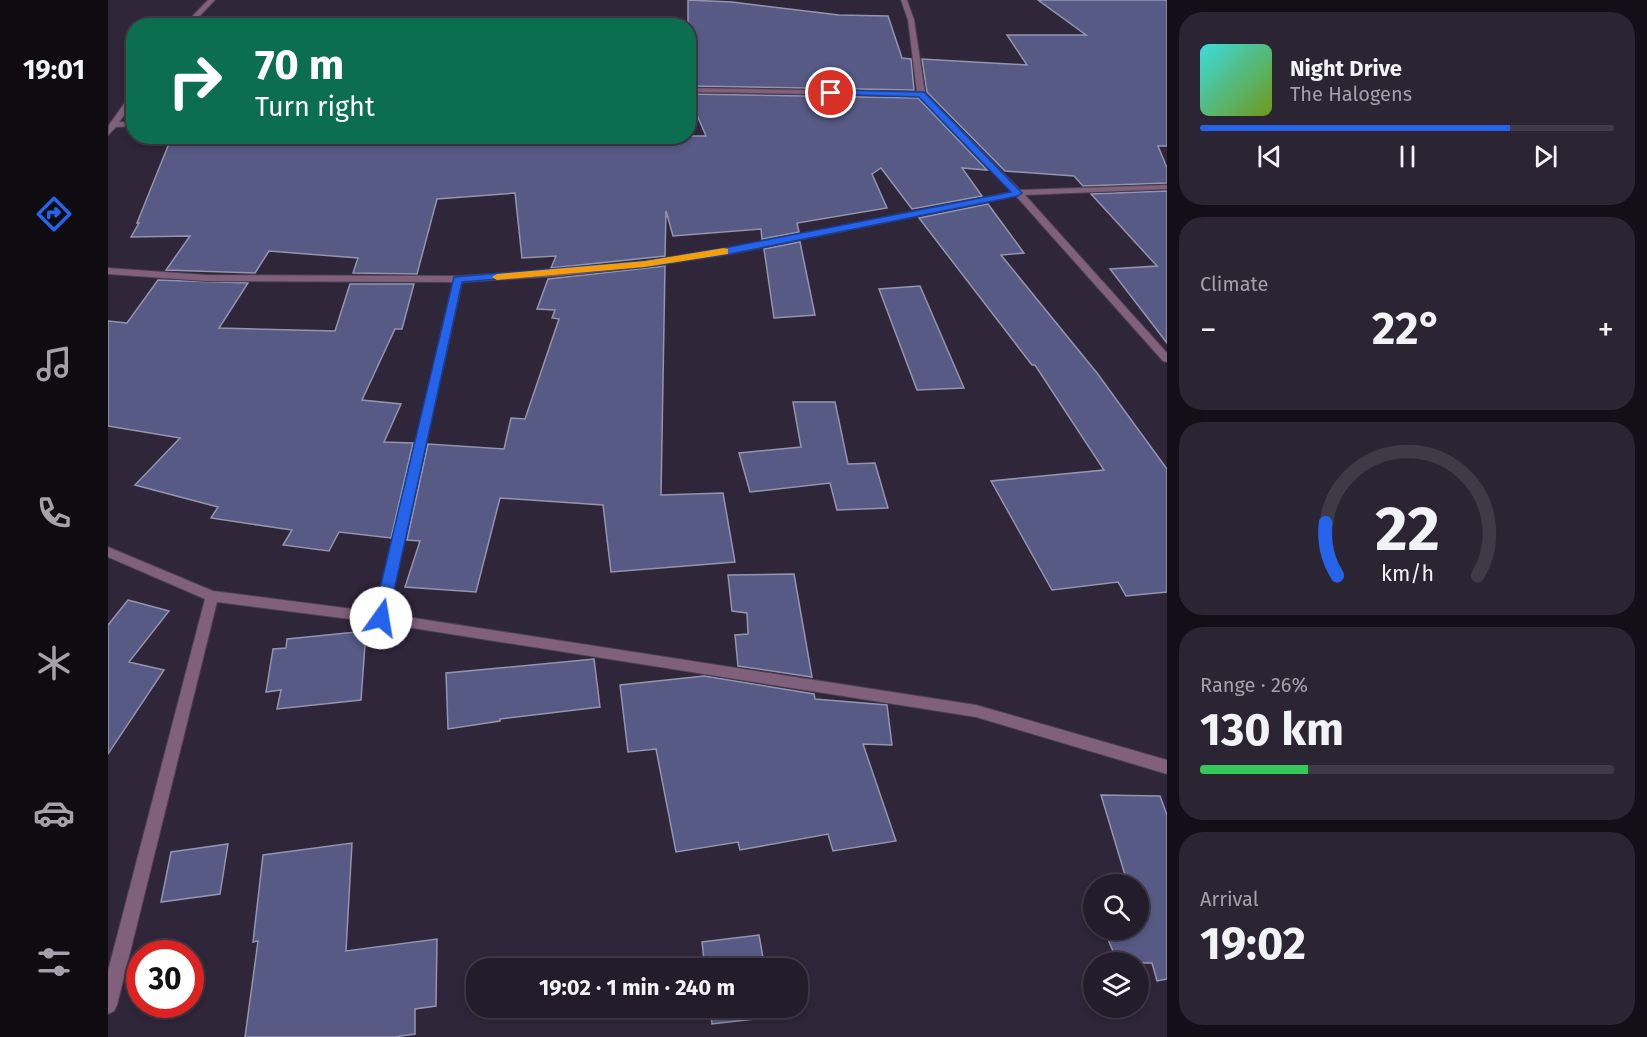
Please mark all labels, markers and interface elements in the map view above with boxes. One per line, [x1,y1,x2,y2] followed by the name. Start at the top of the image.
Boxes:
[255,40,344,90] text: 70 m
[156,42,234,120] icon: right
[23,54,85,86] text: 19:01
[1290,55,1402,82] text: Night Drive
[805,67,856,118] pin
[814,76,847,109] icon: arrive
[1290,82,1412,106] text: The Halogens
[255,91,375,123] text: Turn right
[1253,140,1286,173] icon: previous
[1391,140,1424,173] icon: pause
[1529,140,1562,173] icon: next
[33,193,75,235] icon: directions
[1200,272,1268,296] text: Climate
[1372,302,1442,356] text: 22°
[1200,310,1217,350] text: −
[1598,310,1614,350] text: +
[33,343,75,385] icon: music
[33,492,75,534] icon: phone
[1375,492,1439,567] text: 22
[1380,561,1434,587] text: km/h
[349,586,413,650] position arrow
[33,642,75,684] icon: climate
[1200,673,1308,697] text: Range · 26%
[1200,703,1344,757] text: 130 km
[33,792,75,834] icon: car
[1083,874,1149,1018] map controls
[1083,874,1149,940] button: search
[1200,887,1259,911] text: Arrival
[1200,917,1306,971] text: 19:02
[126,940,204,1018] speed limit sign: 30
[33,941,75,983] icon: filters
[1083,952,1149,1018] button: layers
[539,974,735,1001] text: 19:02 · 1 min · 240 m

